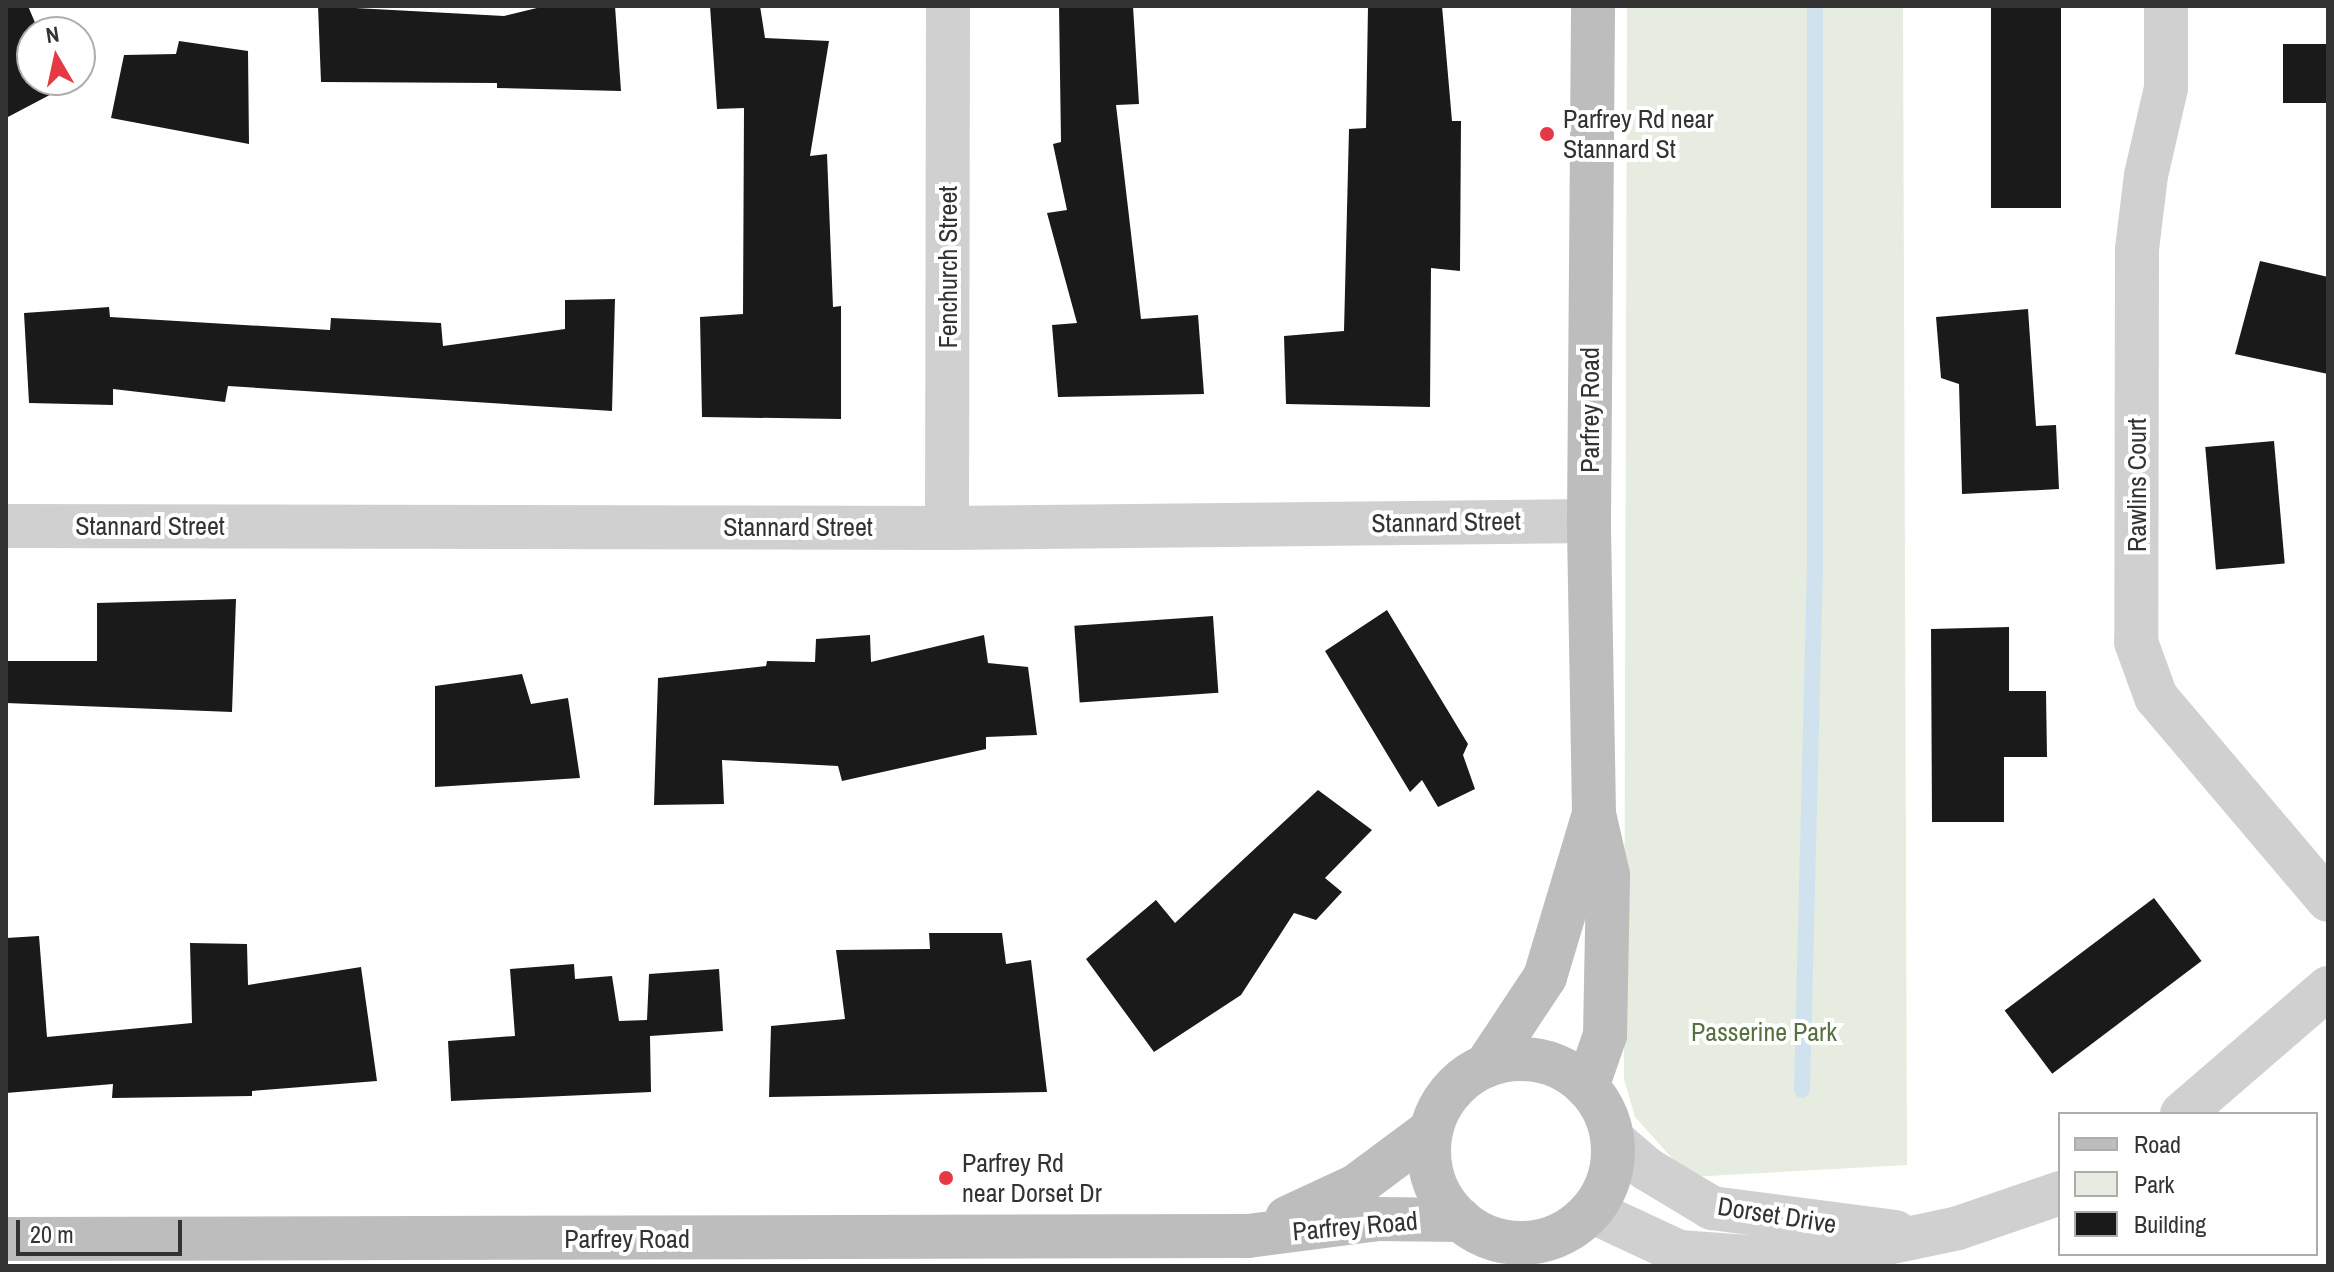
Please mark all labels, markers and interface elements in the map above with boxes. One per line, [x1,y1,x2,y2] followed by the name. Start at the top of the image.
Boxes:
[16,16,96,96] north arrow
[44,18,61,50] text: N
[1563,103,1713,164] place label: Parfrey Rd near Stannard St
[1538,125,1556,143] marker: Parfrey Rd near Stannard St
[932,186,964,348] street label: Fenchurch Street
[1574,347,1606,473] street label: Parfrey Road
[2121,418,2153,552] street label: Rawlins Court
[1371,505,1521,539] street label: Stannard Street
[75,510,225,542] street label: Stannard Street
[723,511,873,543] street label: Stannard Street
[1691,1016,1837,1048] park label: Passerine Park
[2058,1112,2318,1256] legend
[2134,1128,2181,1160] text: Road
[962,1147,1102,1208] place label: Parfrey Rd near Dorset Dr
[2134,1168,2174,1200] text: Park
[937,1169,955,1187] marker: Parfrey Rd near Dorset Dr
[1715,1190,1839,1240] street label: Dorset Drive
[20,1204,186,1254] scale bar
[1291,1205,1419,1247] street label: Parfrey Road
[2134,1208,2206,1240] text: Building
[30,1218,74,1250] text: 20 m
[564,1223,690,1255] street label: Parfrey Road

